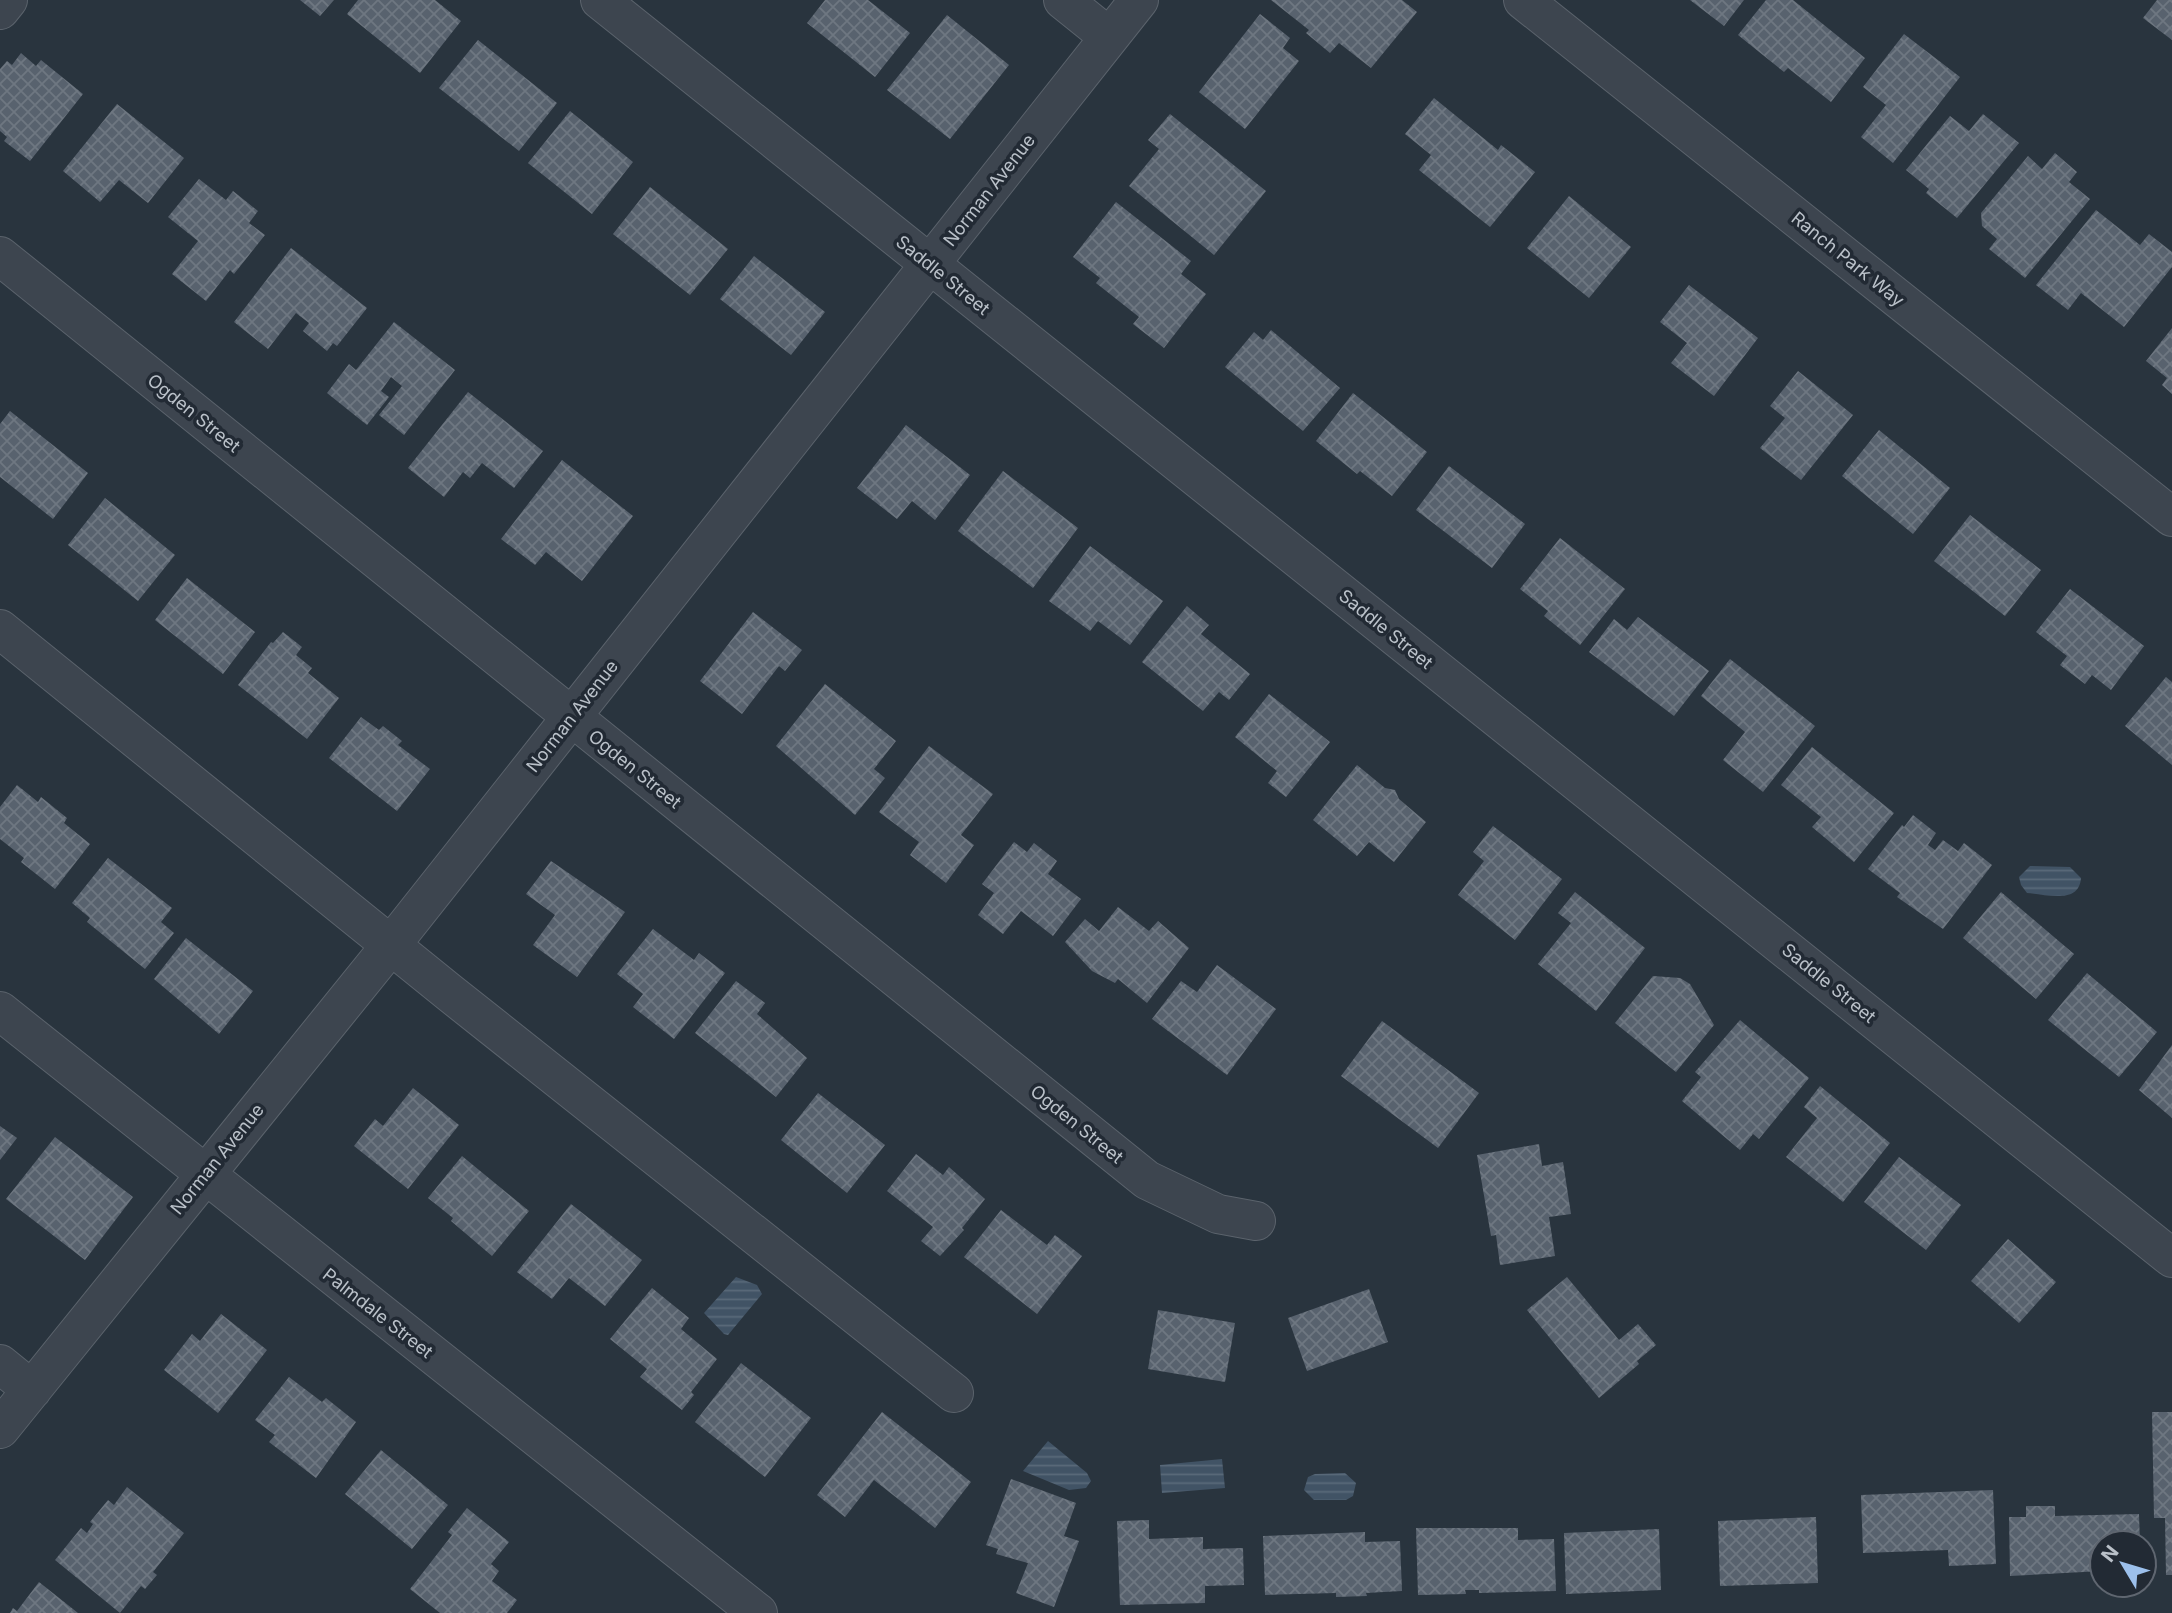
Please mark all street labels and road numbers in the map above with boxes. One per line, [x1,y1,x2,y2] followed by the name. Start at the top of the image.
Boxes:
[939,130,1039,250] street label: Norman Avenue
[1788,207,1908,311] street label: Ranch Park Way
[892,231,994,319] street label: Saddle Street
[144,369,245,457] street label: Ogden Street
[1335,585,1437,673] street label: Saddle Street
[522,656,622,776] street label: Norman Avenue
[585,725,686,813] street label: Ogden Street
[1778,939,1880,1027] street label: Saddle Street
[1027,1080,1128,1168] street label: Ogden Street
[166,1099,268,1219] street label: Norman Avenue
[319,1264,437,1362] street label: Palmdale Street

